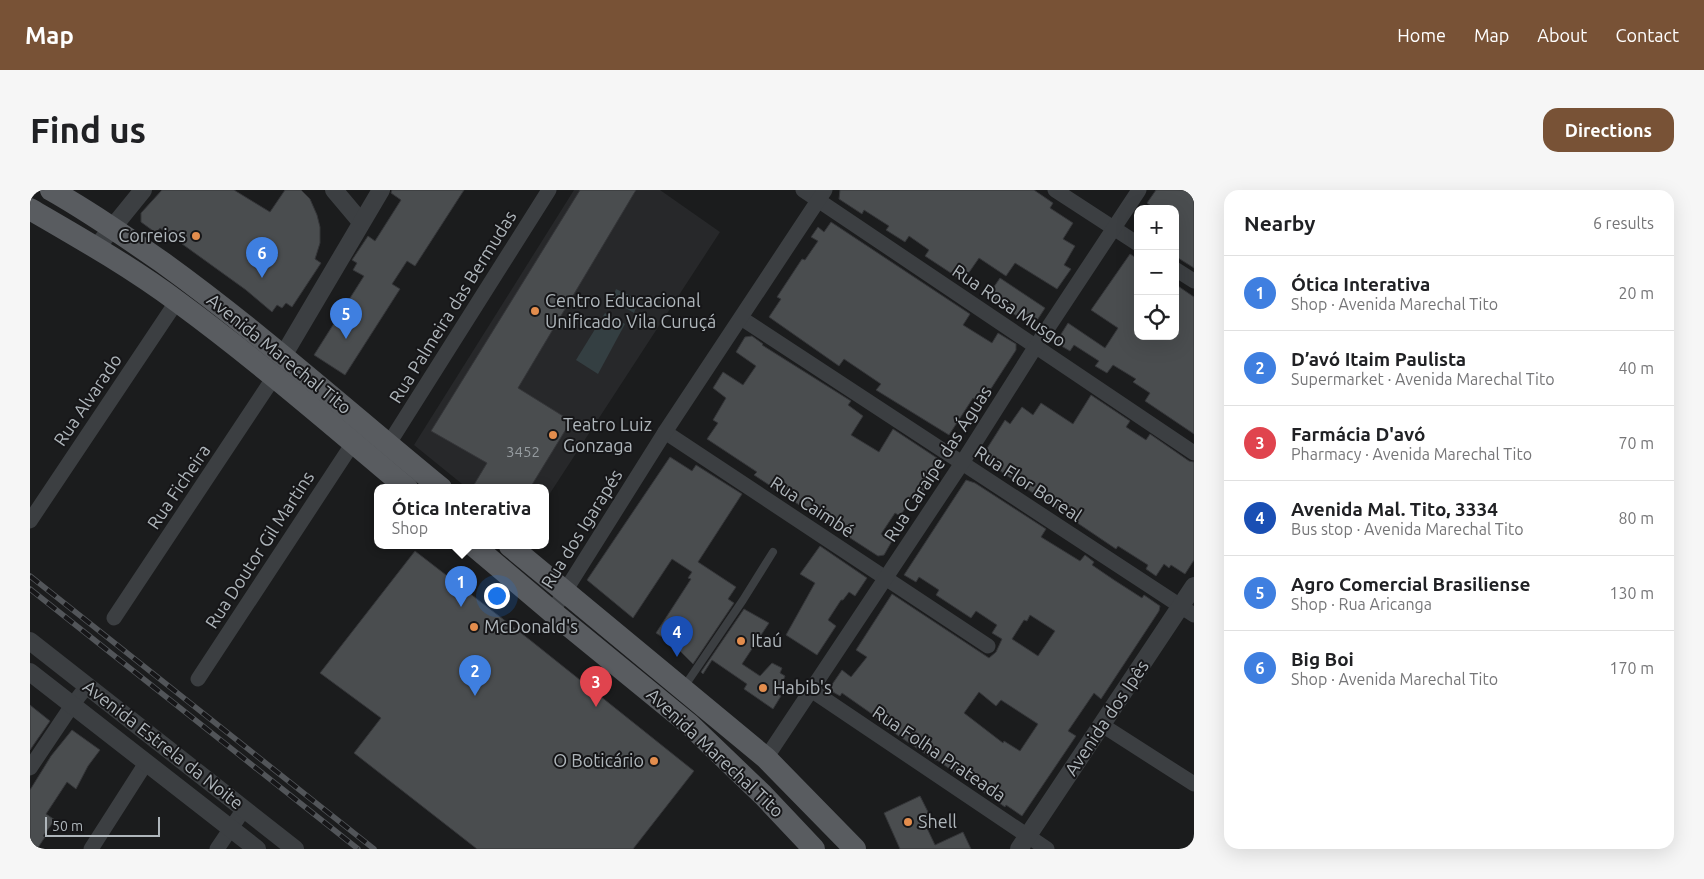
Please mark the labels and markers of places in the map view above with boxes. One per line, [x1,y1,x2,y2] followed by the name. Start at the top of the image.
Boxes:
[118,225,186,245] place label: Correios
[190,230,202,242] marker: Correios
[246,237,278,278] pin: 6
[545,290,716,331] place label: Centro Educacional Unificado Vila Curuçá
[330,298,362,339] pin: 5
[529,305,541,317] marker: Centro Educacional Unificado Vila Curuçá
[563,414,652,455] place label: Teatro Luiz Gonzaga
[547,429,559,441] marker: Teatro Luiz Gonzaga
[445,566,477,607] pin: 1
[484,616,578,636] place label: McDonald's
[661,616,693,657] pin: 4
[468,621,480,633] marker: McDonald's
[751,630,782,650] place label: Itaú
[735,635,747,647] marker: Itaú
[459,655,491,696] pin: 2
[580,666,612,707] pin: 3
[773,677,832,697] place label: Habib's
[757,682,769,694] marker: Habib's
[553,750,644,770] place label: O Boticário
[648,755,660,767] marker: O Boticário
[918,811,957,831] place label: Shell
[902,816,914,828] marker: Shell

